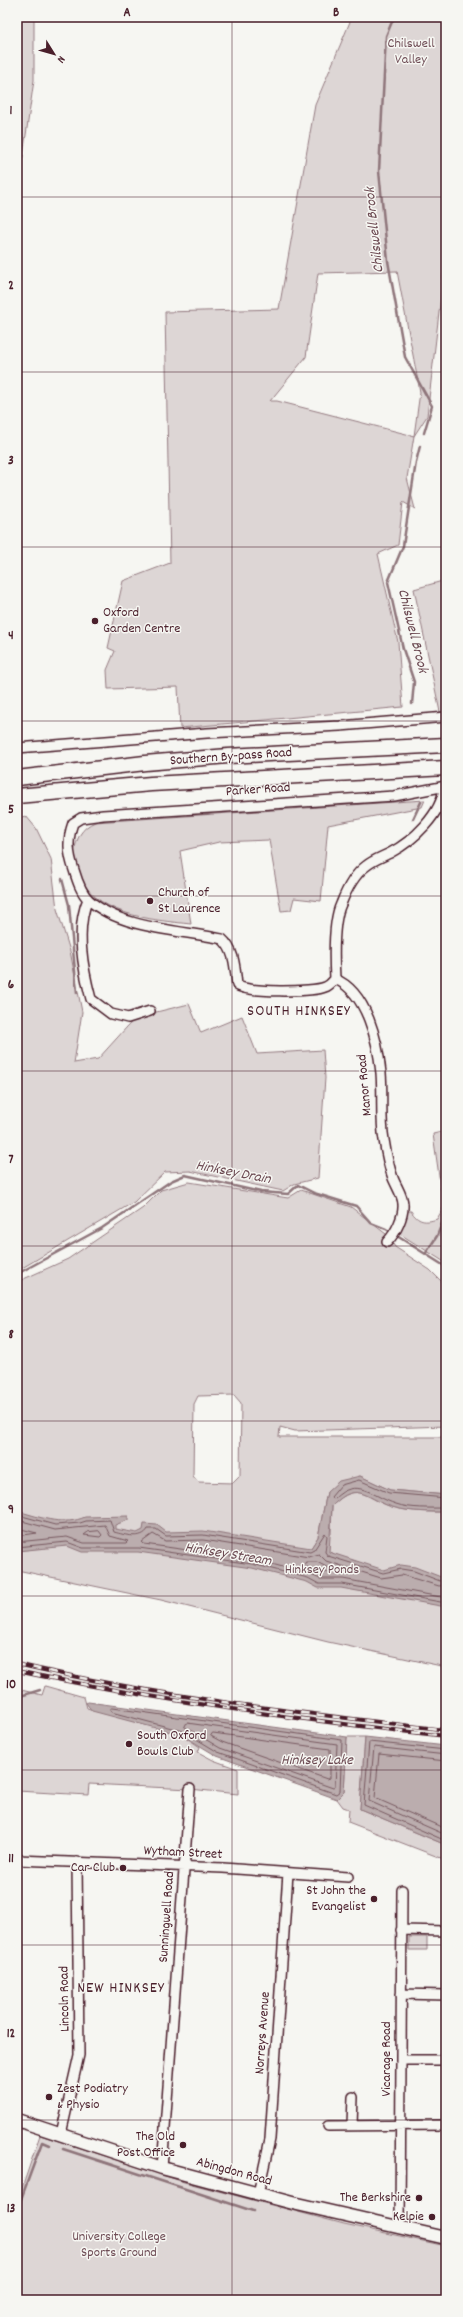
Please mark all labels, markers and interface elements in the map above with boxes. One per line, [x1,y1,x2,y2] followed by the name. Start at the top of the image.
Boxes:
[123,4,131,23] text: A
[333,4,339,23] text: B
[34,34,74,74] north arrow
[388,34,435,70] park label: Chilswell Valley
[52,52,68,66] text: N
[10,102,13,121] text: 1
[359,184,390,274] water label: Chilswell Brook
[8,277,14,296] text: 2
[8,452,14,471] text: 3
[391,587,434,677] water label: Chilswell Brook
[103,603,180,639] place label: Oxford Garden Centre
[90,616,100,626] marker: Oxford Garden Centre
[8,627,14,646] text: 4
[169,743,293,771] street label: Southern By-pass Road
[225,778,291,802] street label: Parker Road
[8,801,14,820] text: 5
[158,883,220,919] place label: Church of St Laurence
[145,896,155,906] marker: Church of St Laurence
[8,976,15,995] text: 6
[247,1000,351,1023] district label: SOUTH HINKSEY
[352,1053,378,1117] street label: Manor Road
[9,1151,14,1170] text: 7
[194,1155,273,1191] water label: Hinksey Drain
[8,1326,14,1345] text: 8
[8,1501,14,1520] text: 9
[183,1537,274,1573] water label: Hinksey Stream
[285,1560,359,1580] park label: Hinksey Ponds
[6,1676,16,1695] text: 10
[137,1726,206,1762] place label: South Oxford Bowls Club
[124,1739,134,1749] marker: South Oxford Bowls Club
[281,1750,354,1772] water label: Hinksey Lake
[143,1841,223,1865] street label: Wytham Street
[8,1850,14,1869] text: 11
[71,1858,115,1878] place label: Car Club
[118,1863,128,1873] marker: Car Club
[154,1871,180,1963] street label: Sunningwell Road
[306,1881,366,1917] place label: St John the Evangelist
[369,1894,379,1904] marker: St John the Evangelist
[54,1966,76,2032] street label: Lincoln Road
[77,1977,165,2000] district label: NEW HINKSEY
[250,1991,276,2075] street label: Norreys Avenue
[377,2022,397,2096] street label: Vicarage Road
[7,2025,16,2044] text: 12
[57,2079,128,2115] place label: Zest Podiatry & Physio
[44,2092,54,2102] marker: Zest Podiatry & Physio
[117,2127,175,2163] place label: The Old Post Office
[178,2140,188,2150] marker: The Old Post Office
[194,2152,274,2192] street label: Abingdon Road
[340,2188,411,2208] place label: The Berkshire
[414,2193,424,2203] marker: The Berkshire
[7,2200,16,2219] text: 13
[393,2207,424,2227] place label: Kelpie
[427,2212,437,2222] marker: Kelpie
[72,2227,166,2263] park label: University College Sports Ground

